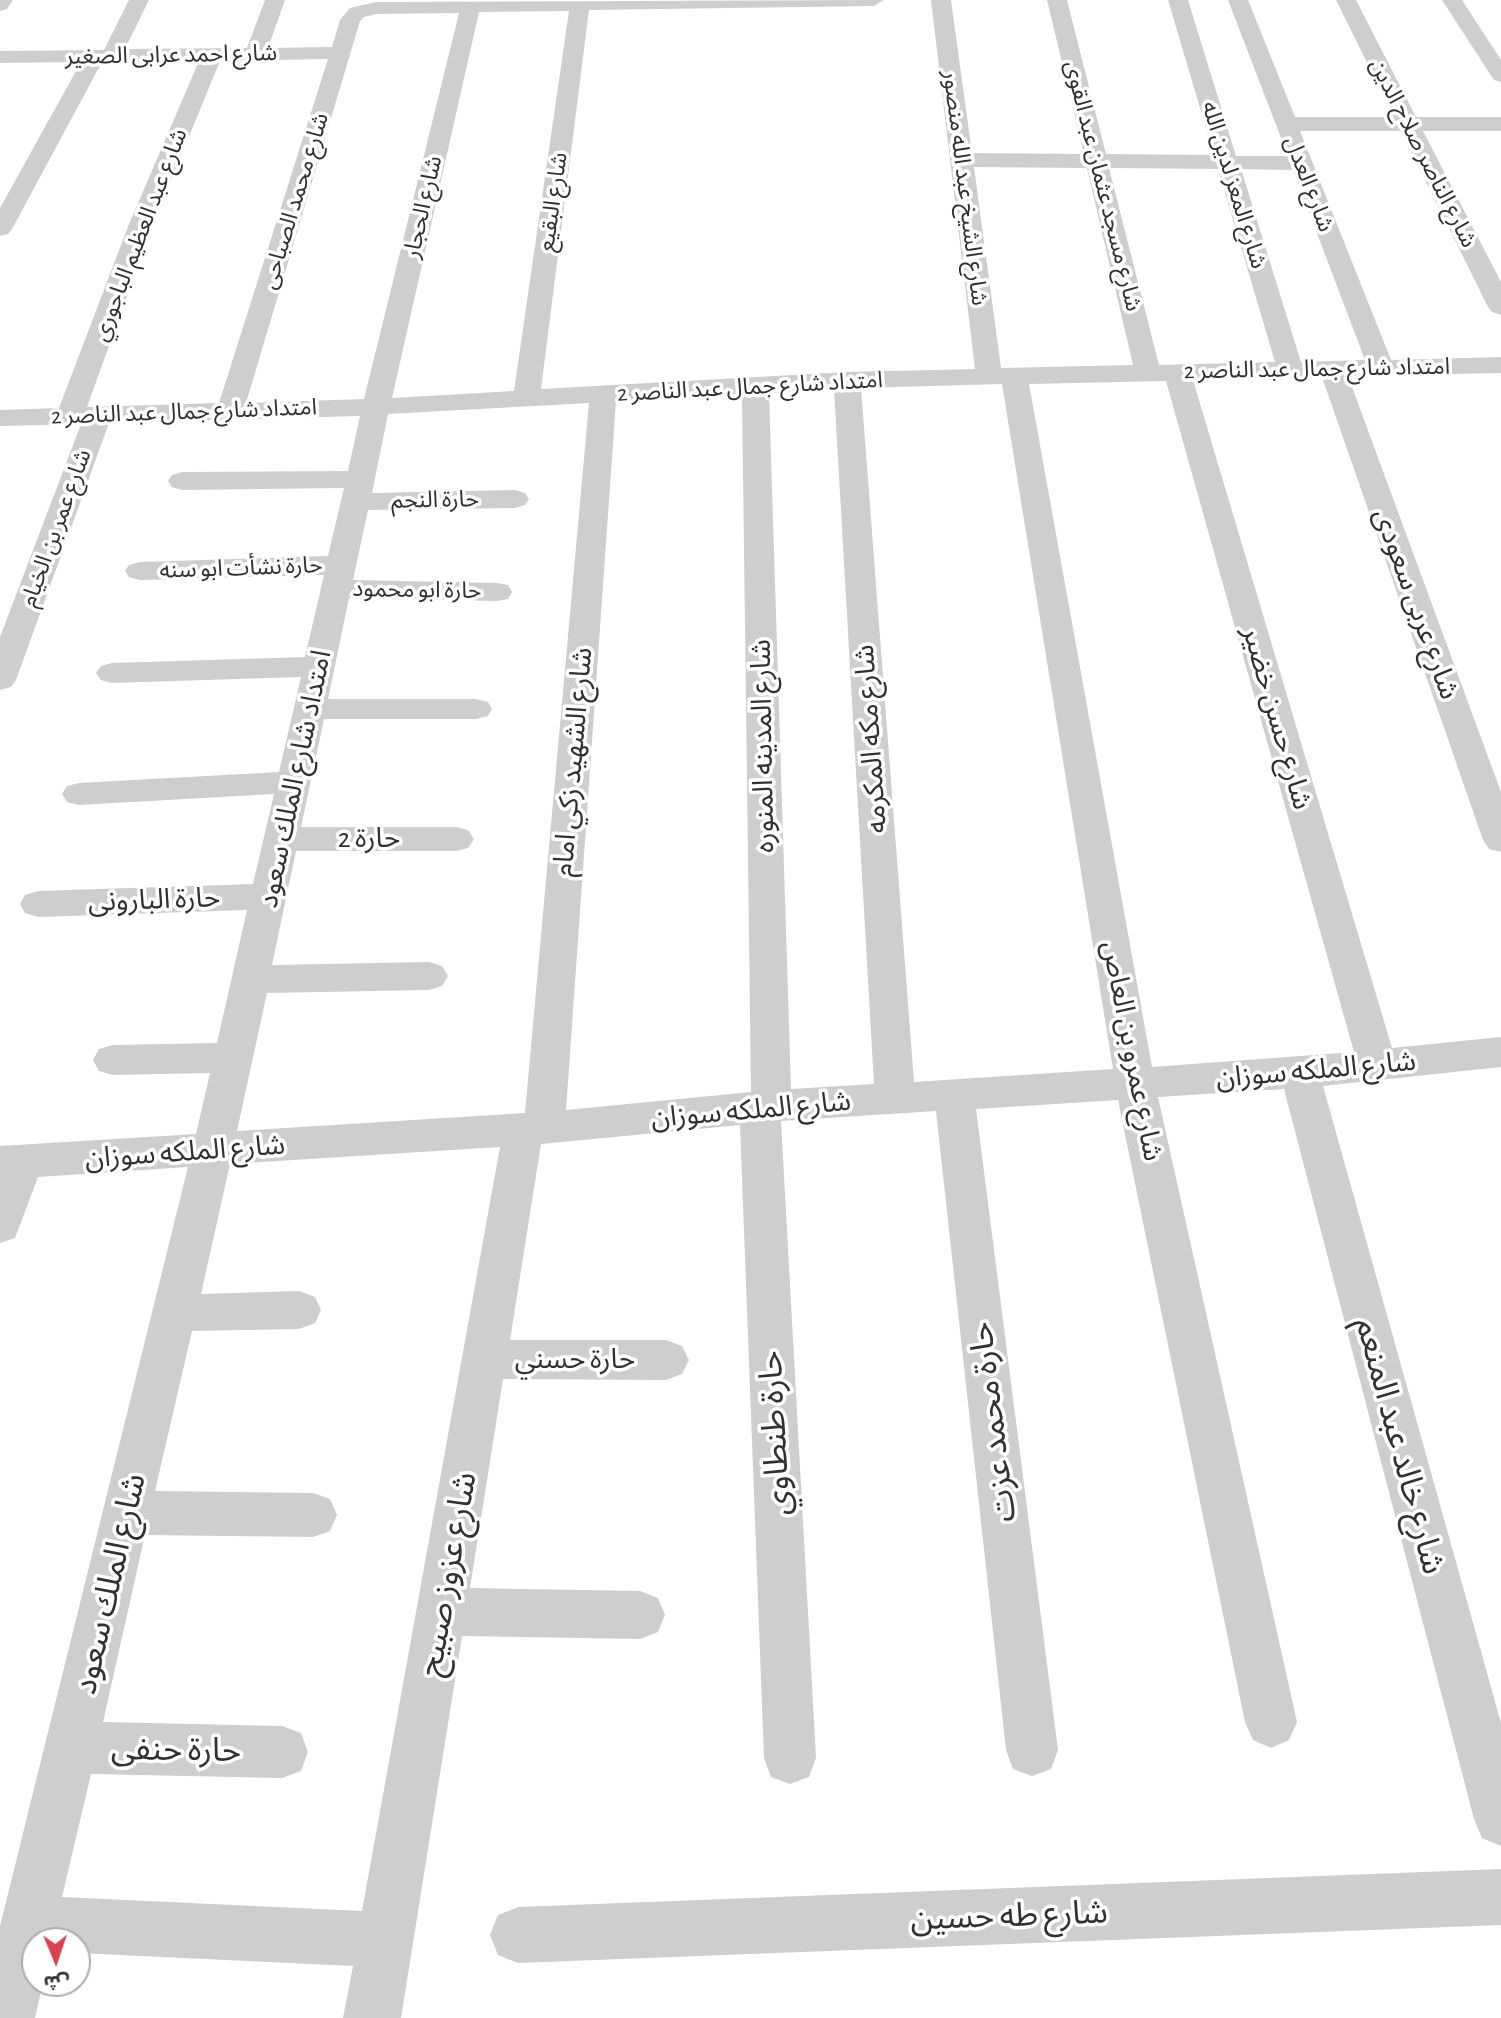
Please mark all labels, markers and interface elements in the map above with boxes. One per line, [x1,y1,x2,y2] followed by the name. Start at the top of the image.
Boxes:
[65,39,277,71] street label: شارع احمد عرابى الصغير
[1363,54,1483,252] street label: شارع الناصر صلاح الدين
[1058,58,1148,314] street label: شارع مسجد عثمان عبد القوى
[937,69,993,307] street label: شارع الشيخ عبد الله منصور
[1195,98,1273,272] street label: شارع المعز لدين الله
[255,109,335,293] street label: شارع محمد الصباحى
[87,125,193,345] street label: شارع عبد العظيم الباجوري
[1278,132,1340,236] street label: شارع العدل
[532,150,574,254] street label: شارع البقيع
[398,153,448,261] street label: شارع الحجار
[1184,353,1450,385] street label: امتداد شارع جمال عبد الناصر 2
[616,366,884,408] street label: امتداد شارع جمال عبد الناصر 2
[50,394,318,430] street label: امتداد شارع جمال عبد الناصر 2
[15,445,97,611] street label: شارع عمر بن الخيام
[391,485,479,515] street label: حارة النجم
[1366,504,1466,704] street label: شارع عربى سعودى
[159,551,323,585] street label: حارة نشأت ابو سنه
[352,575,482,605] street label: حارة ابو محمود
[1235,622,1319,814] street label: شارع حسن خضير
[744,639,782,853] street label: شارع المدينه المنوره
[848,644,894,834] street label: شارع مكه المكرمه
[546,646,600,878] street label: شارع الشهيد زكي امام
[251,647,339,911] street label: امتداد شارع الملك سعود
[338,822,400,856] street label: حارة 2
[87,881,221,919] street label: حارة البارونى
[1094,938,1170,1164] street label: شارع عمرو بن العاص
[1215,1045,1417,1095] street label: شارع الملكه سوزان
[650,1085,852,1135] street label: شارع الملكه سوزان
[84,1128,286,1176] street label: شارع الملكه سوزان
[1347,1313,1453,1579] street label: شارع خالد عبد المنعم
[961,1320,1025,1524] street label: حارة محمد عزت
[515,1343,635,1377] street label: حارة حسني
[751,1349,799,1517] street label: حارة طنطاوي
[411,1469,485,1679] street label: شارع عزوز صبيح
[65,1470,155,1698] street label: شارع الملك سعود
[111,1729,241,1771] street label: حارة حنفى
[910,1893,1108,1939] street label: شارع طه حسين
[21,1927,91,1997] north arrow
[43,1972,70,1991] text: ش

